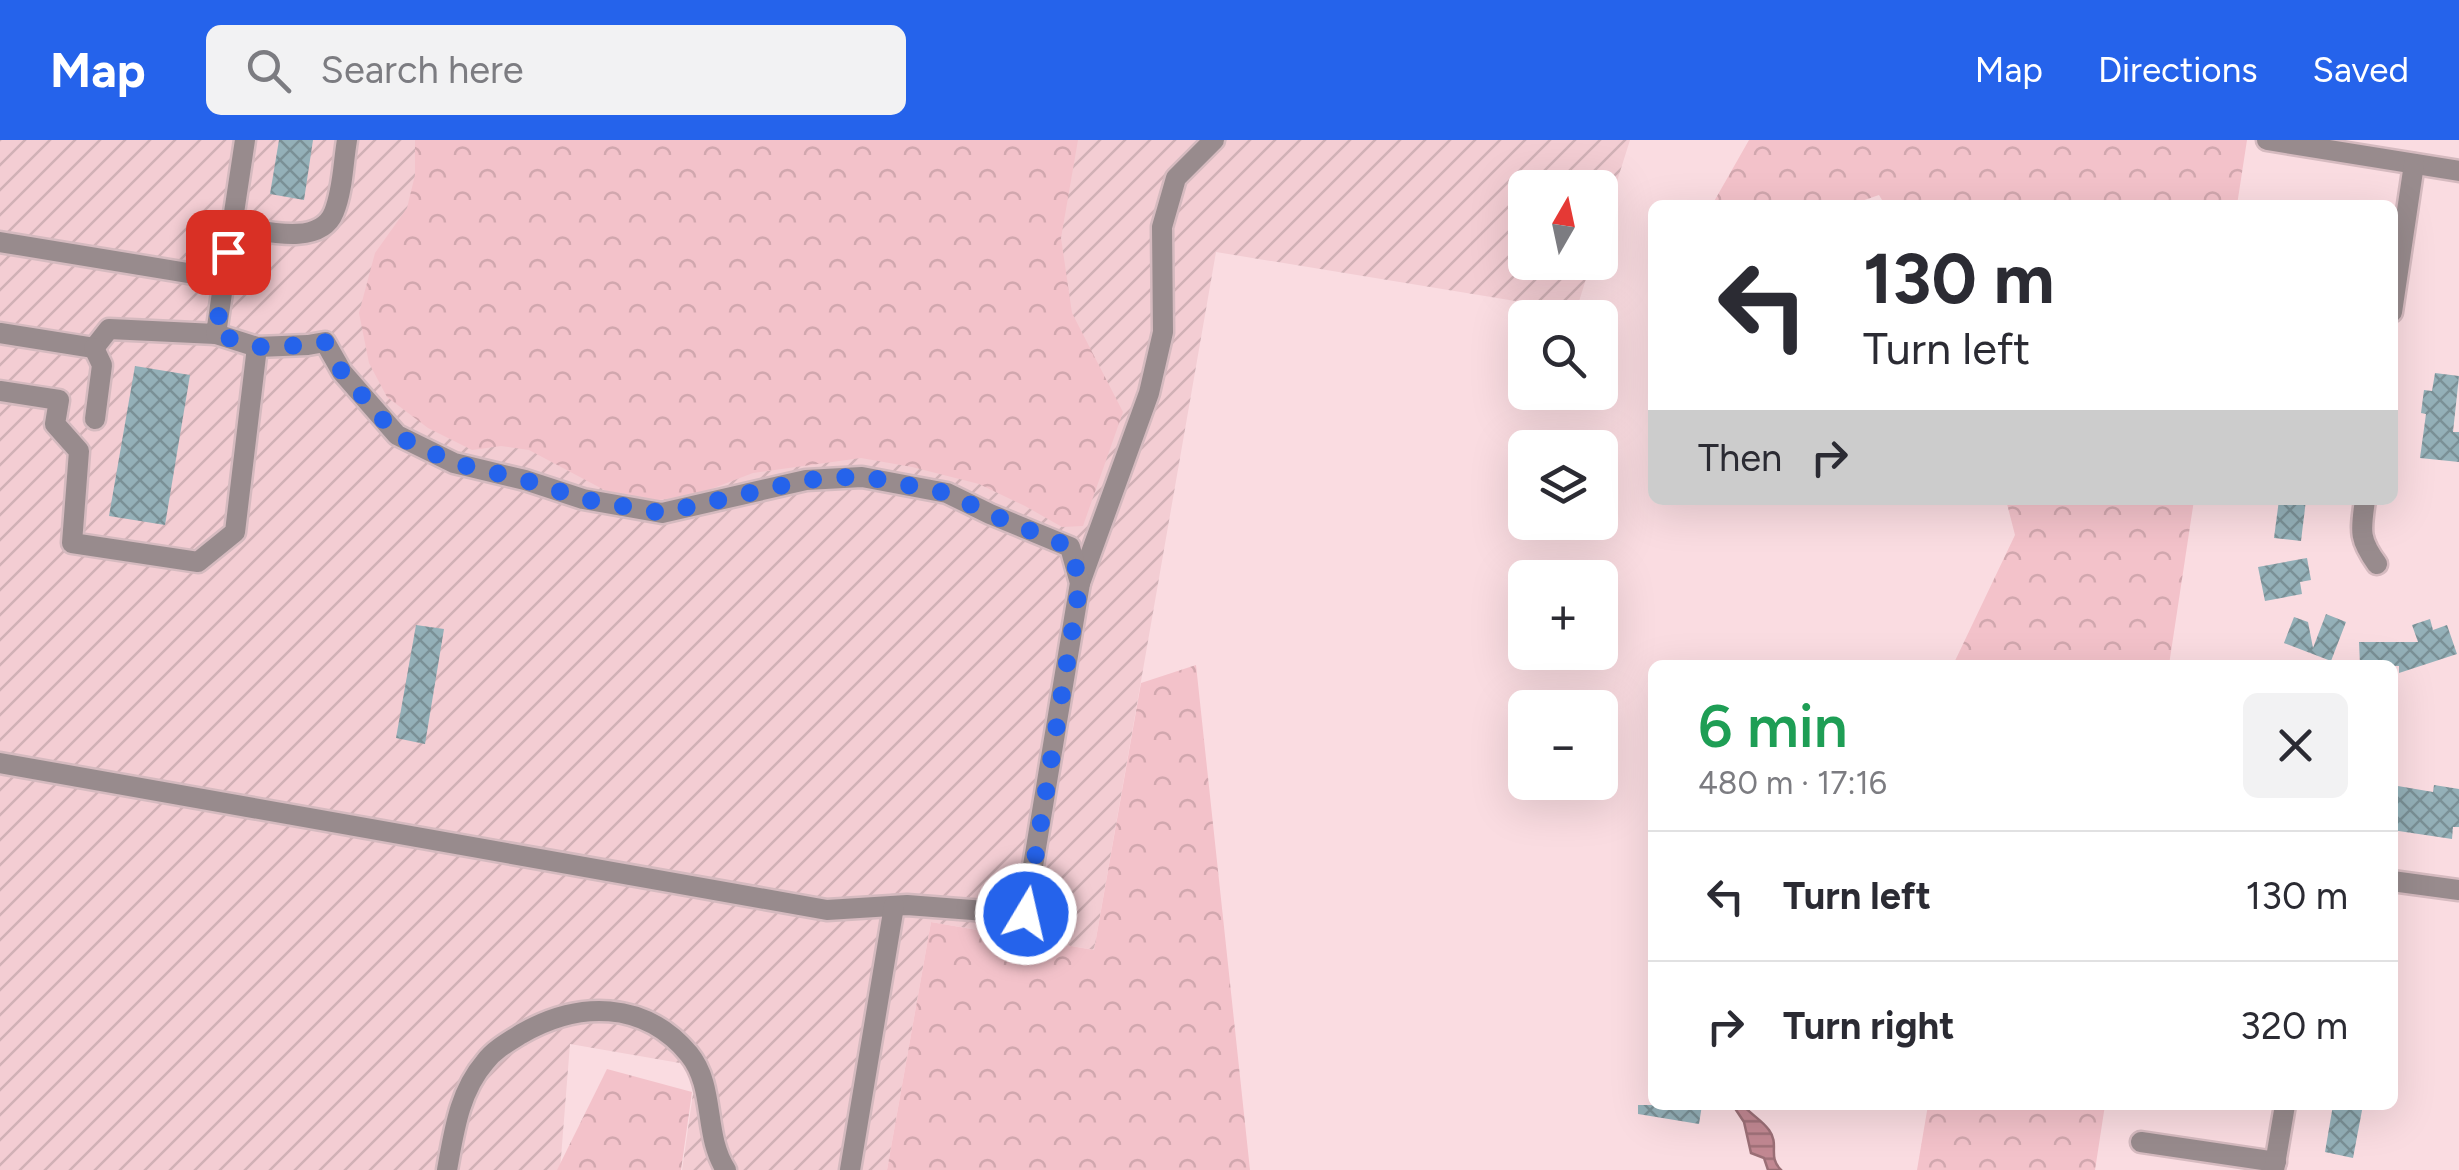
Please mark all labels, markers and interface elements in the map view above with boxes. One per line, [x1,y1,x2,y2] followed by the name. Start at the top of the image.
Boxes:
[206,25,906,115] search box
[50,41,146,99] text: Map
[241,43,296,98] icon: search
[321,47,524,93] text: Search here
[1975,49,2043,91] text: Map
[2098,49,2258,91] text: Directions
[2313,49,2409,91] text: Saved
[1508,170,1618,280] north arrow
[1508,170,1618,800] map controls
[186,210,271,295] pin
[201,225,256,280] icon: arrive
[1863,236,2055,321] text: 130 m
[1698,240,1828,370] icon: left
[1508,300,1618,410] button: search
[1863,321,2030,375] text: Turn left
[1508,430,1618,540] button: layers
[1802,430,1857,485] icon: right
[1698,435,1782,481] text: Then
[1508,560,1618,670] button: +
[1508,690,1618,800] button: −
[1698,690,1848,762] text: 6 min
[2243,693,2348,798] button: close
[1698,764,1887,802] text: 480 m · 17:16
[974,862,1078,966] position arrow
[1698,869,1753,924] icon: left
[1783,873,1931,919] text: Turn left
[2246,873,2348,919] text: 130 m
[1698,999,1753,1054] icon: right
[1783,1003,1955,1049] text: Turn right
[2240,1003,2348,1049] text: 320 m

